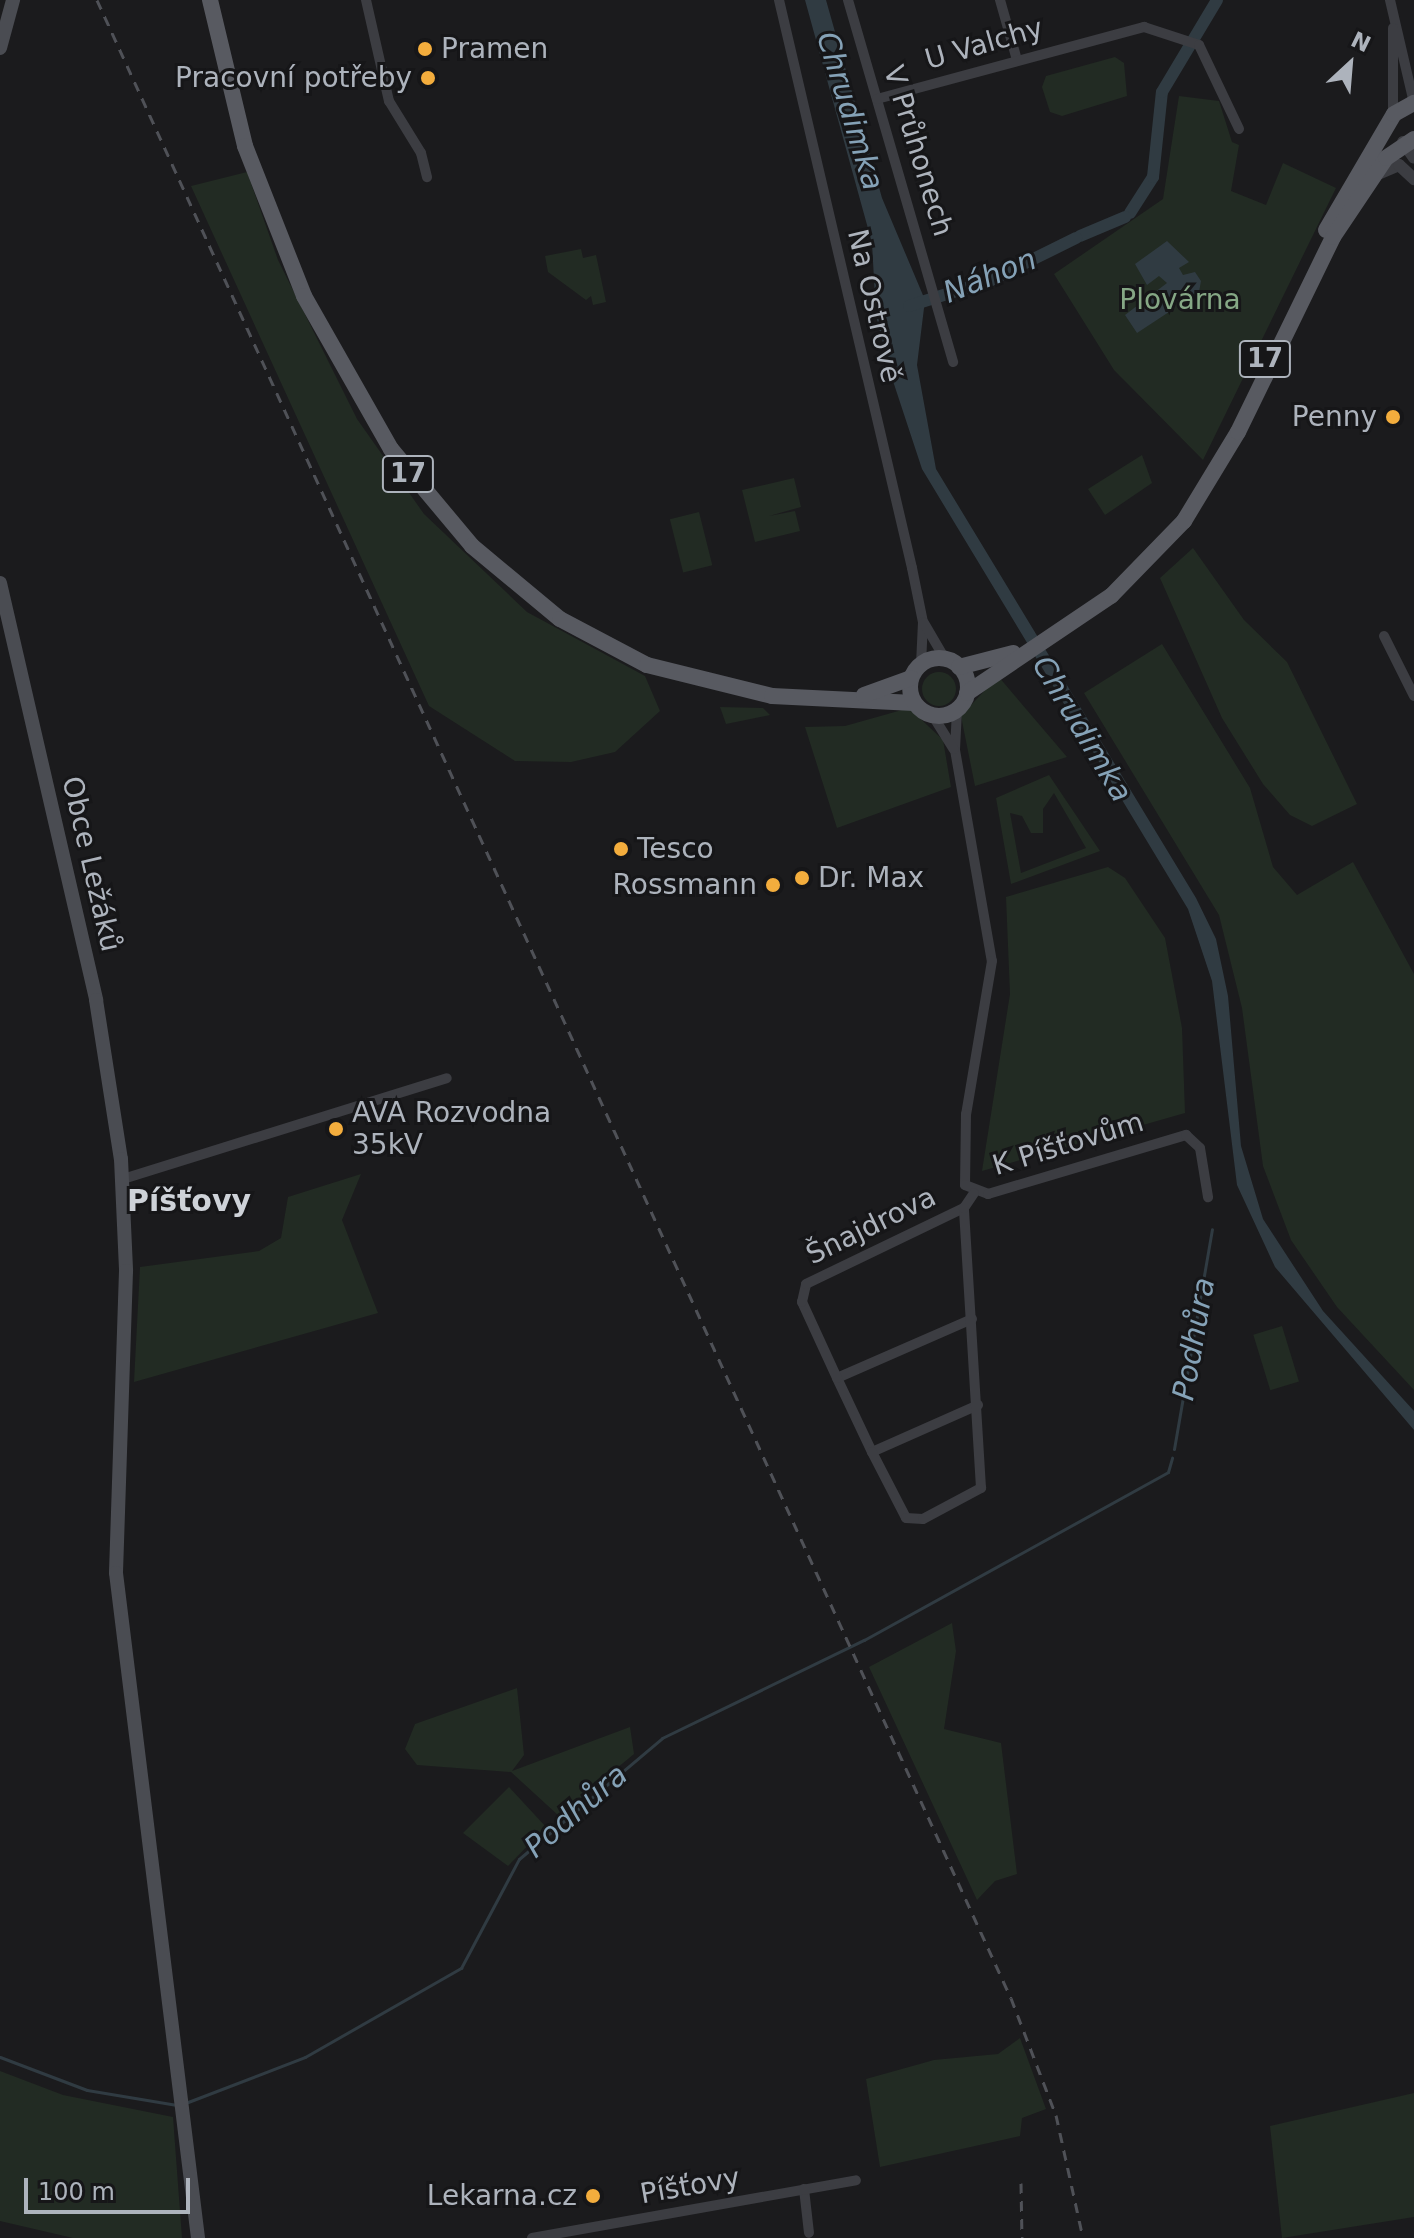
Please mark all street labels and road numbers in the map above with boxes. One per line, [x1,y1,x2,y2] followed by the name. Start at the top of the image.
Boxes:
[921,11,1047,77] street label: U Valchy
[876,62,960,240] street label: V Průhonech
[840,226,908,386] street label: Na Ostrově
[1237,337,1293,381] road number: 17
[380,452,436,496] road number: 17
[55,773,127,955] street label: Obce Ležáků
[988,1105,1148,1183] street label: K Píšťovům
[801,1180,941,1272] street label: Šnajdrova
[638,2161,742,2211] street label: Píšťovy

